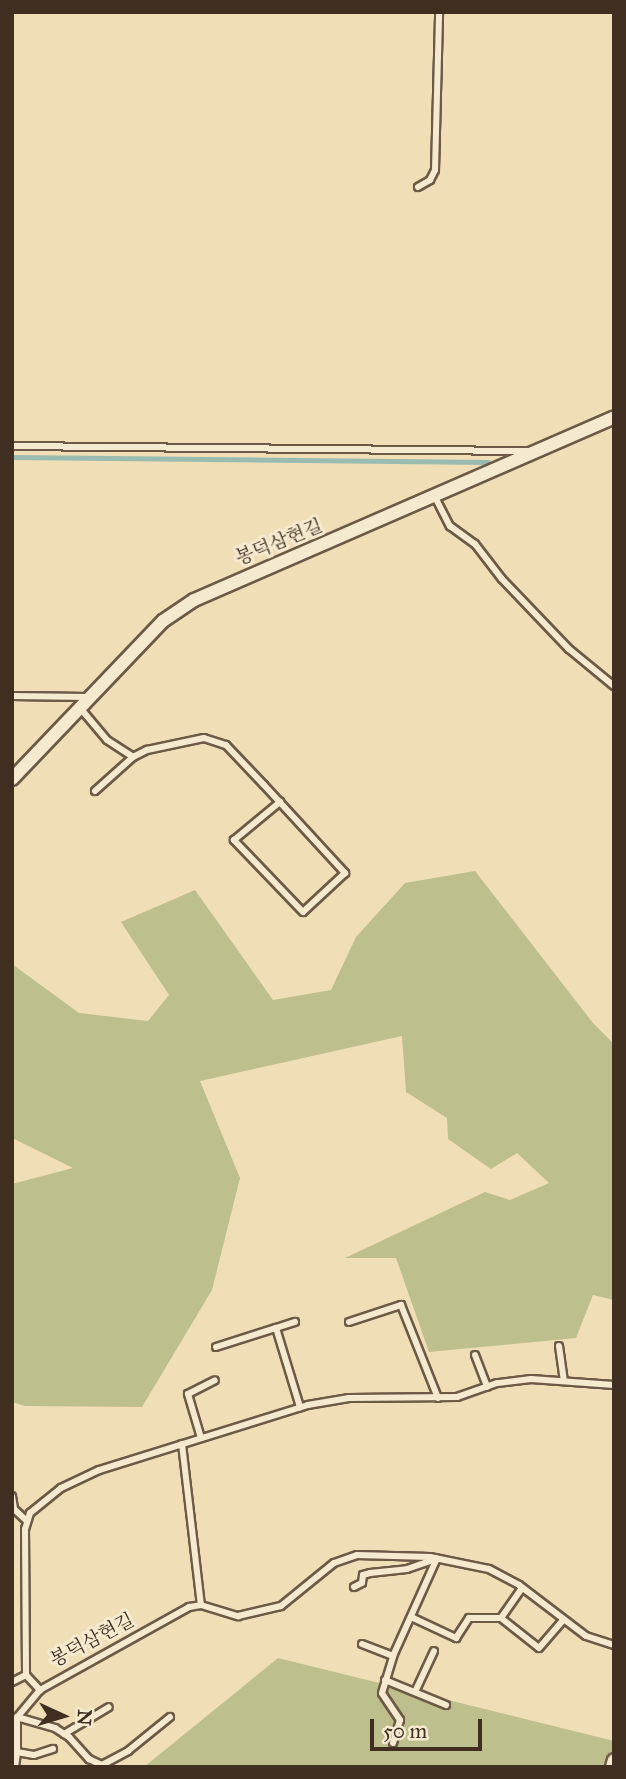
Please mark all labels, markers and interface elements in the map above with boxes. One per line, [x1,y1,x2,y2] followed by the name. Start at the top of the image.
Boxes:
[232,514,326,570] street label: 봉덕삼현길
[46,1608,138,1672] street label: 봉덕삼현길
[28,1681,98,1751] north arrow
[374,1706,486,1750] scale bar
[72,1709,96,1726] text: N
[383,1718,427,1744] text: 50 m

